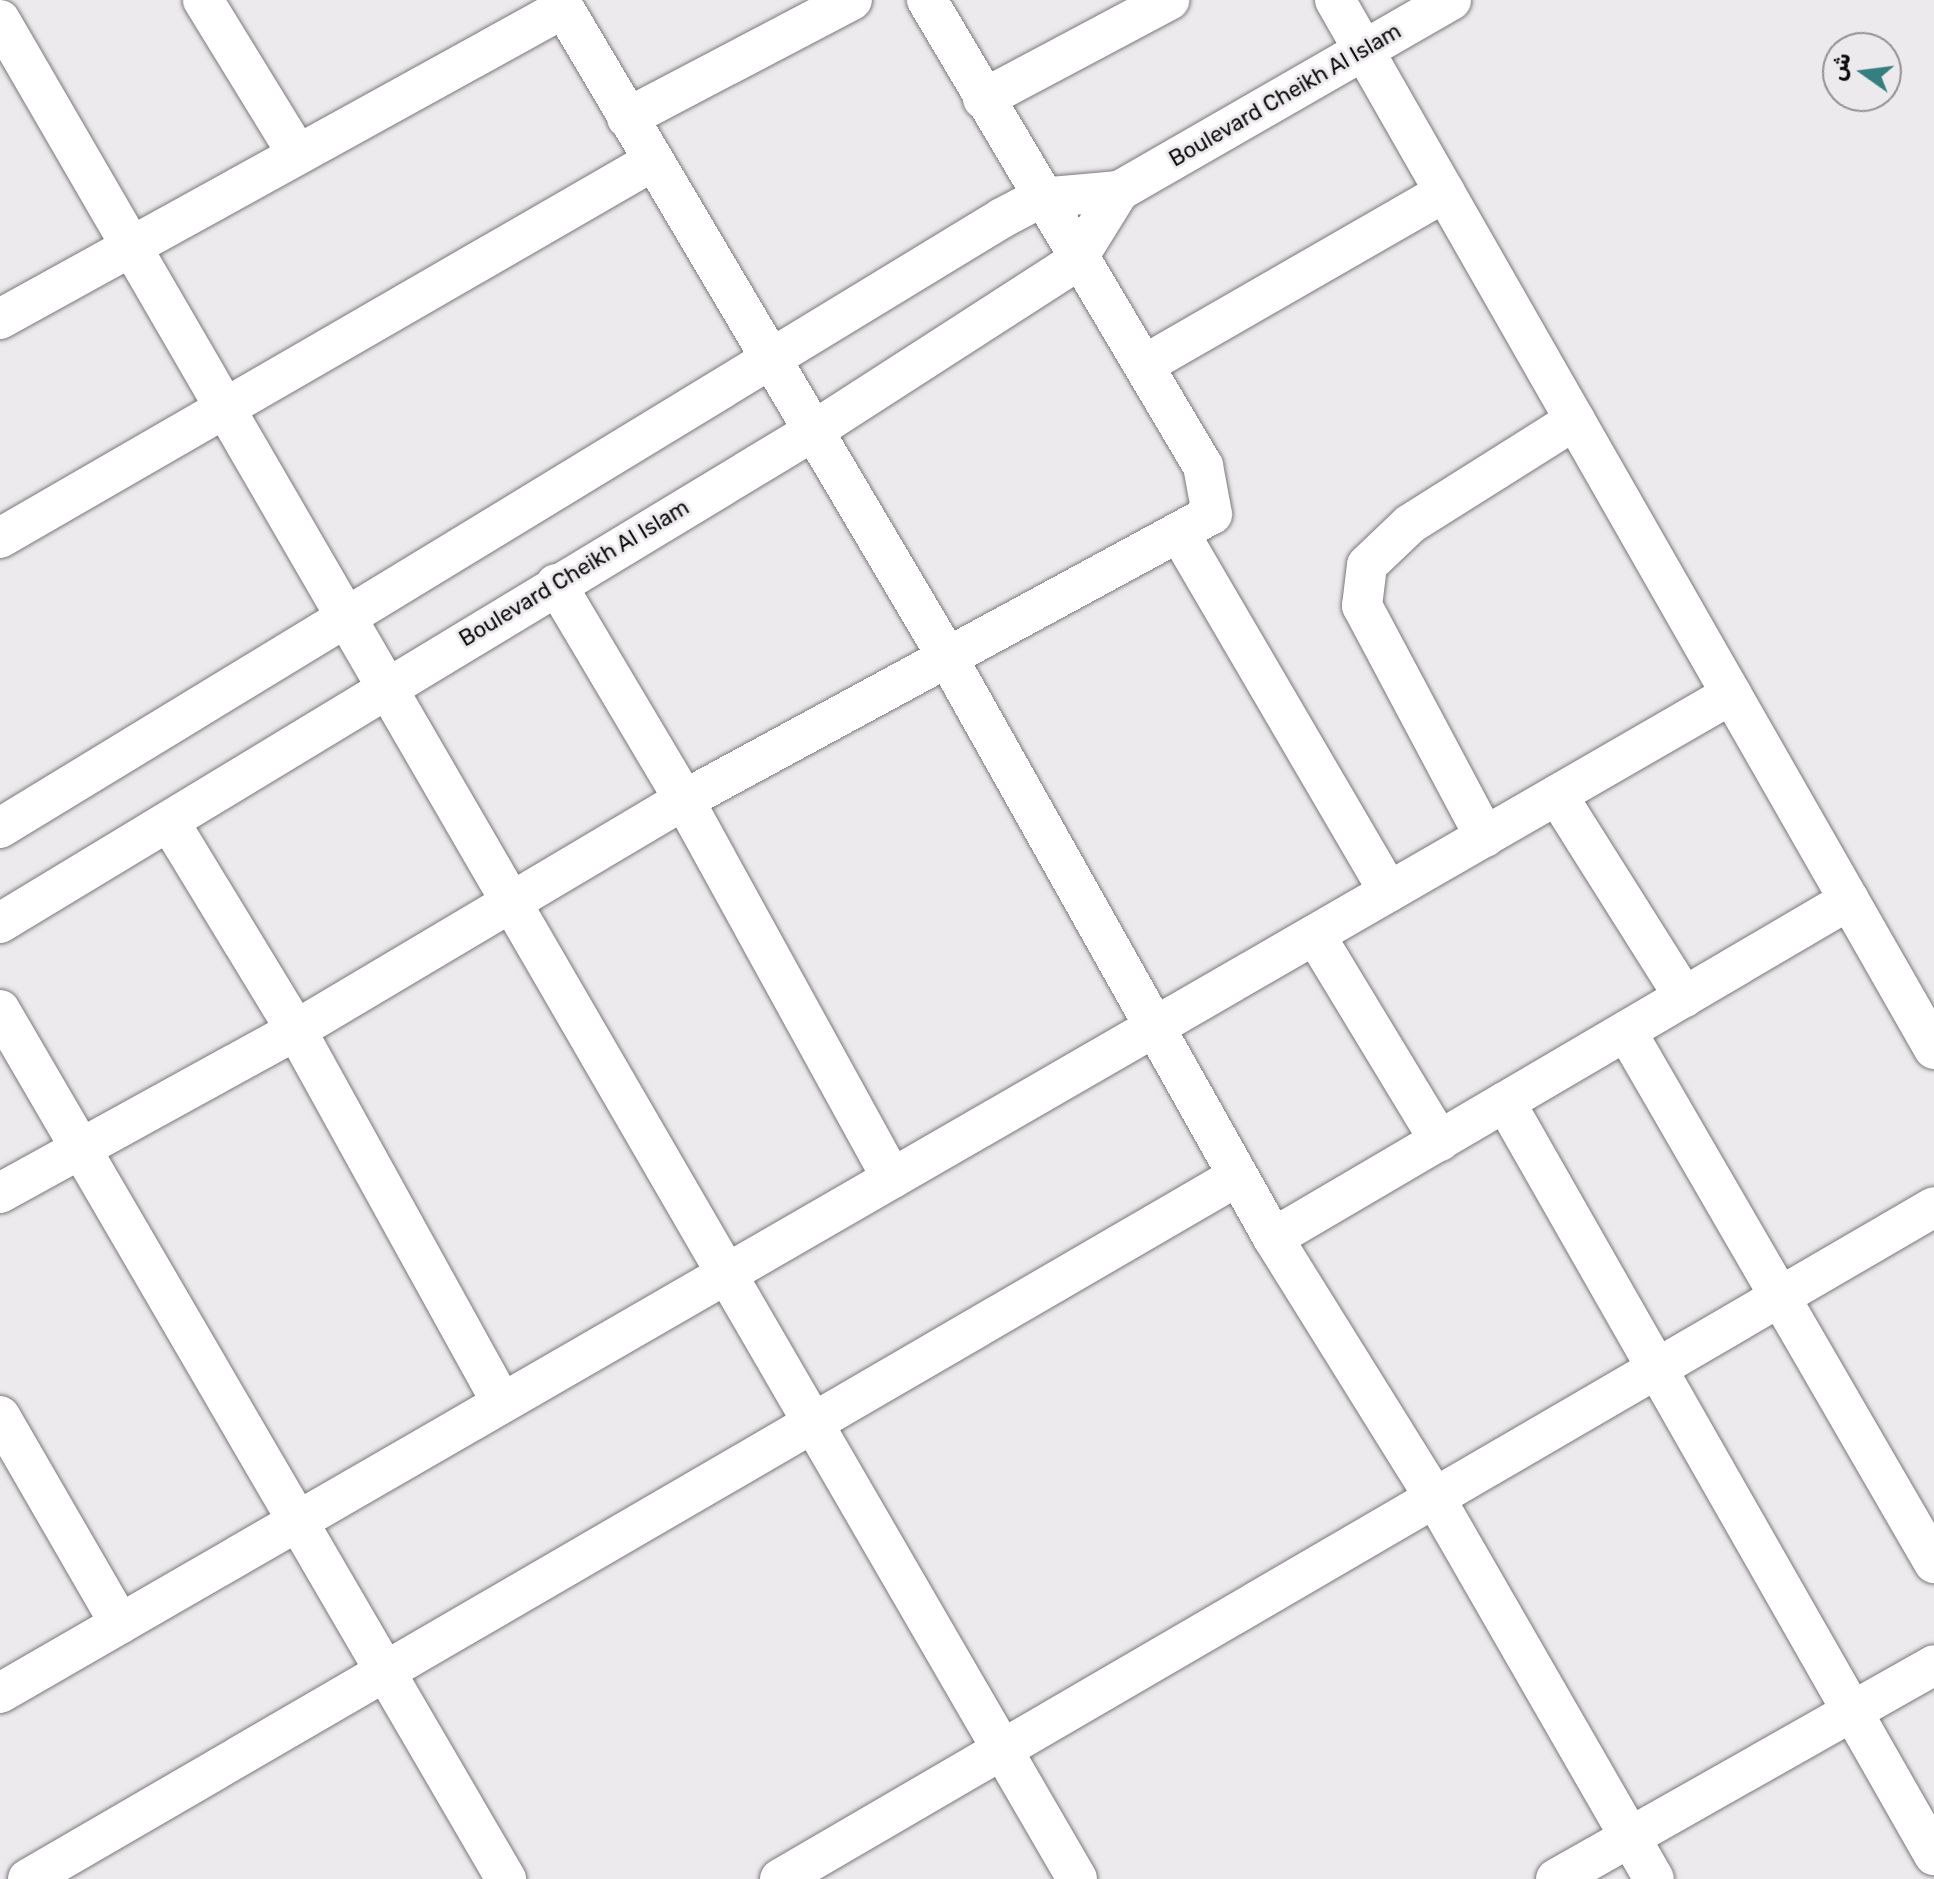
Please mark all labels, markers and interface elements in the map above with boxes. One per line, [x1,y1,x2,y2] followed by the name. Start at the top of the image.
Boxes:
[1164,18,1406,172] street label: Boulevard Cheikh Al Islam
[1822,32,1902,112] north arrow
[1824,50,1857,83] text: ش
[454,494,694,652] street label: Boulevard Cheikh Al Islam

